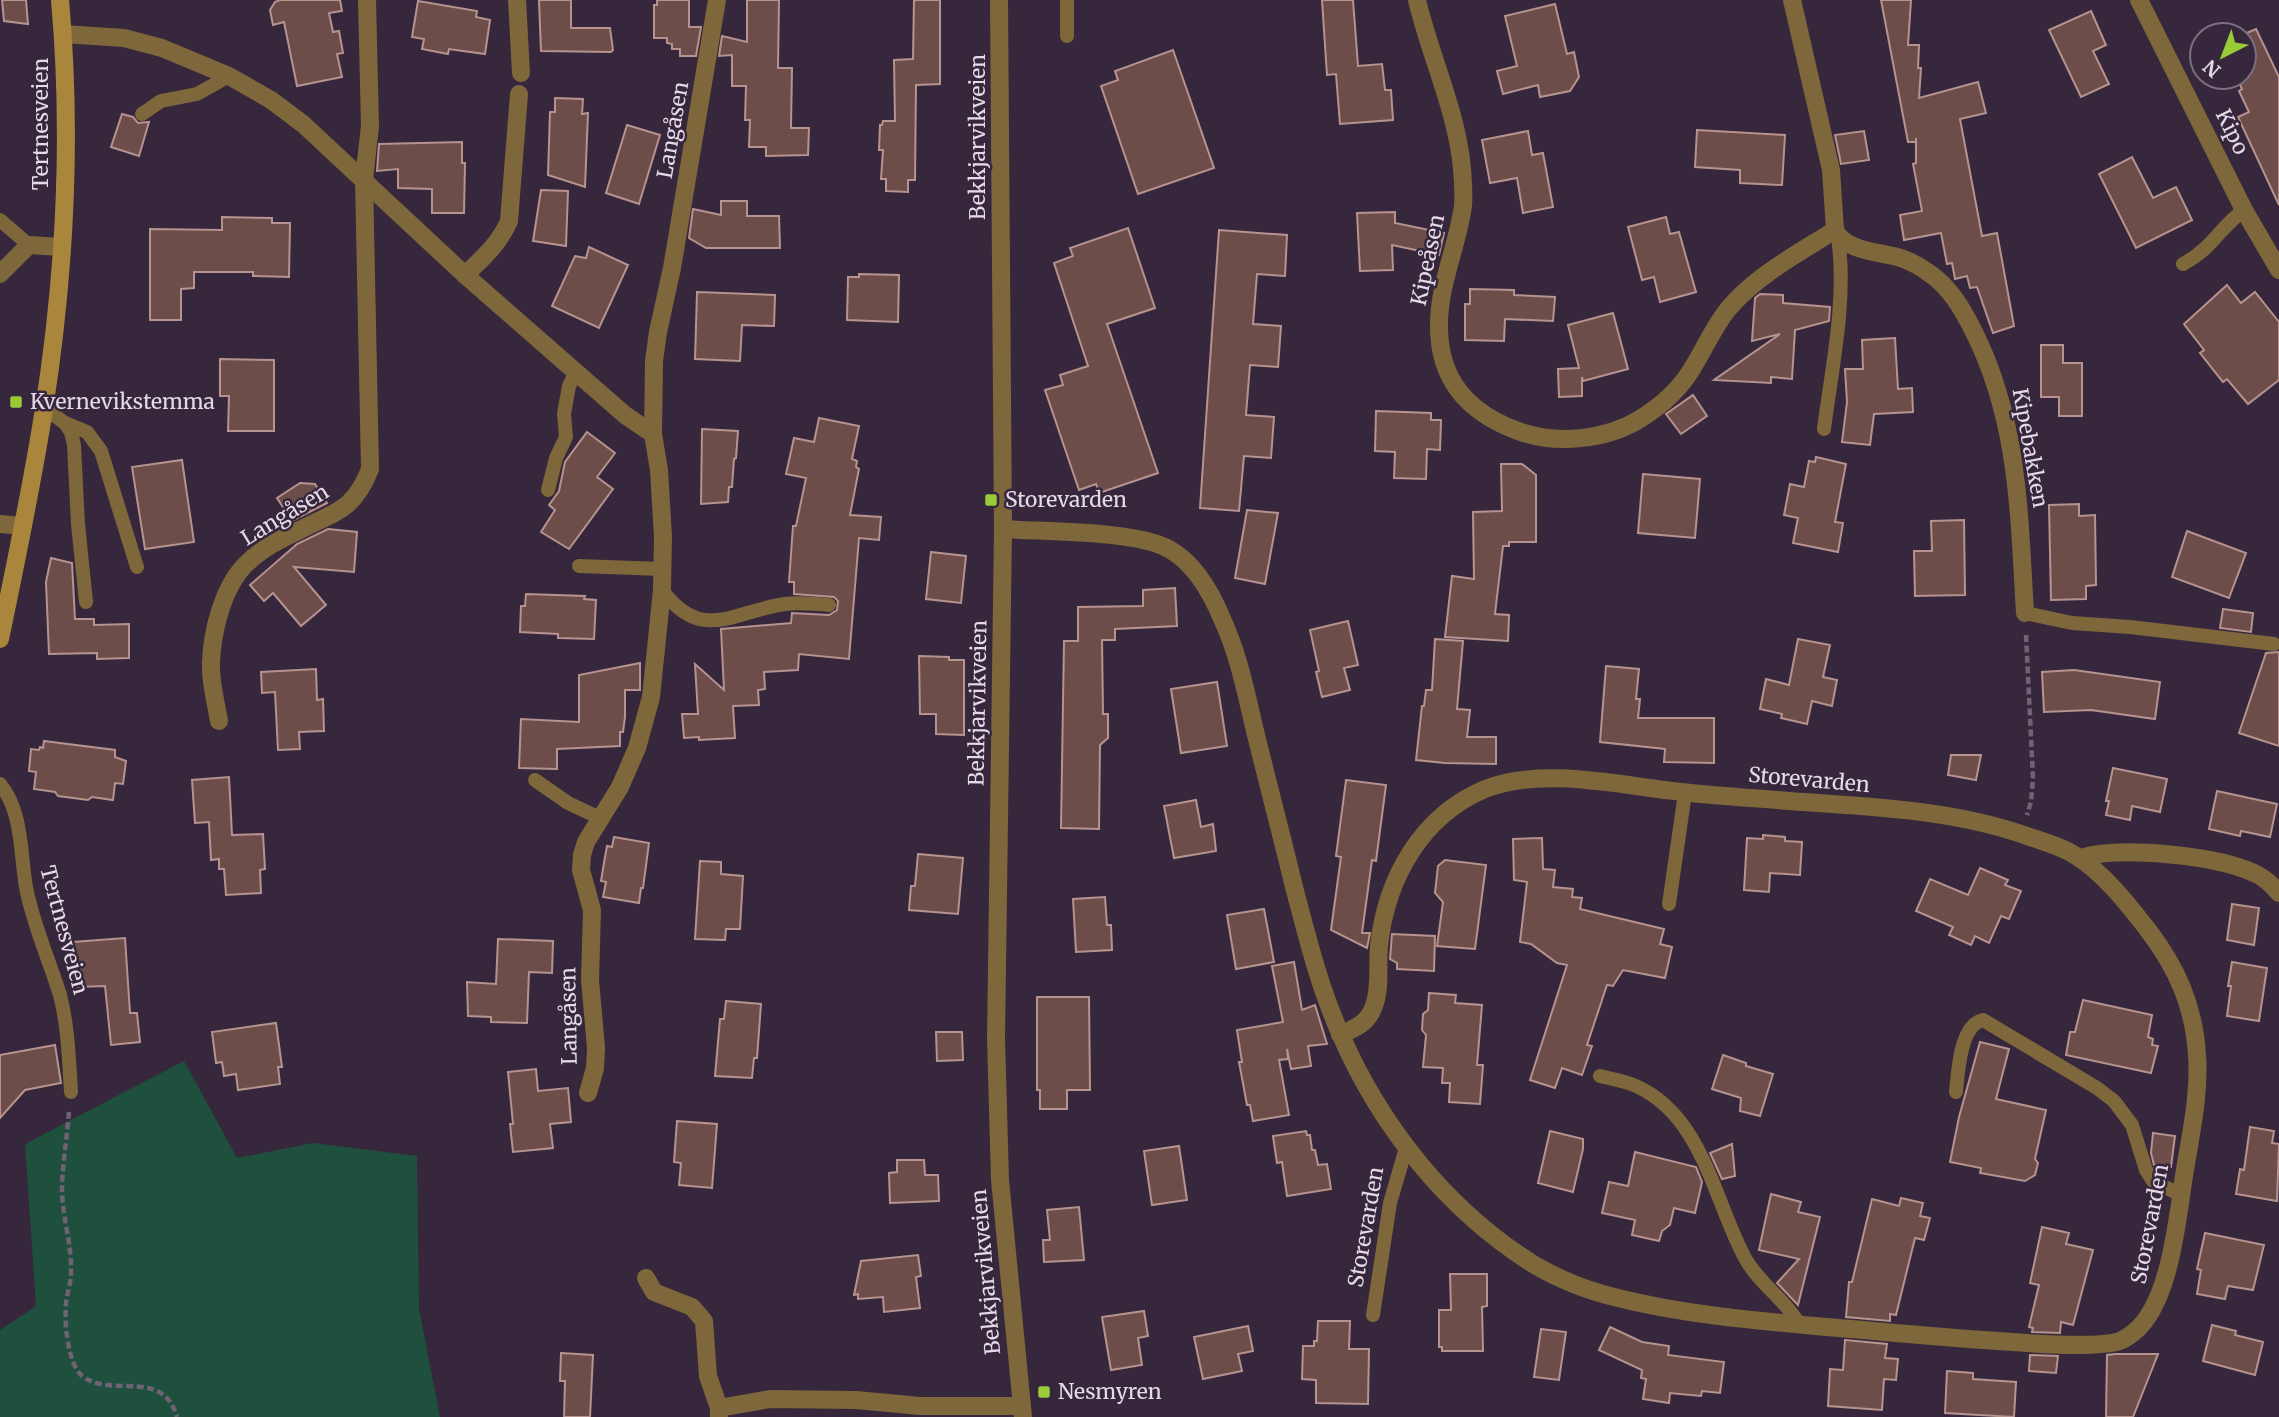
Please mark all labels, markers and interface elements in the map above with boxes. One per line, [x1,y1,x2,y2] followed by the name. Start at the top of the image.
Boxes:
[2188,21,2258,91] north arrow
[964,54,991,220] street label: Bekkjarvikveien
[2198,55,2225,83] text: N
[27,58,54,190] street label: Tertnesveien
[651,79,694,180] street label: Langåsen
[2210,105,2255,159] street label: Kipo
[1405,212,1450,308] street label: Kipeåsen
[2007,386,2054,510] street label: Kipebakken
[30,388,215,415] place label: Kvernevikstemma
[8,394,24,410] marker: Kvernevikstemma
[236,478,334,551] street label: Langåsen
[1005,486,1127,513] place label: Storevarden
[983,492,999,508] marker: Storevarden
[963,620,992,786] street label: Bekkjarvikveien
[1747,761,1871,798] street label: Storevarden
[34,862,95,997] street label: Tertnesveien
[554,967,583,1065] street label: Langåsen
[2125,1161,2174,1286] street label: Storevarden
[1342,1165,1389,1289] street label: Storevarden
[965,1188,1006,1356] street label: Bekkjarvikveien
[1058,1378,1162,1405] place label: Nesmyren
[1036,1384,1052,1400] marker: Nesmyren

